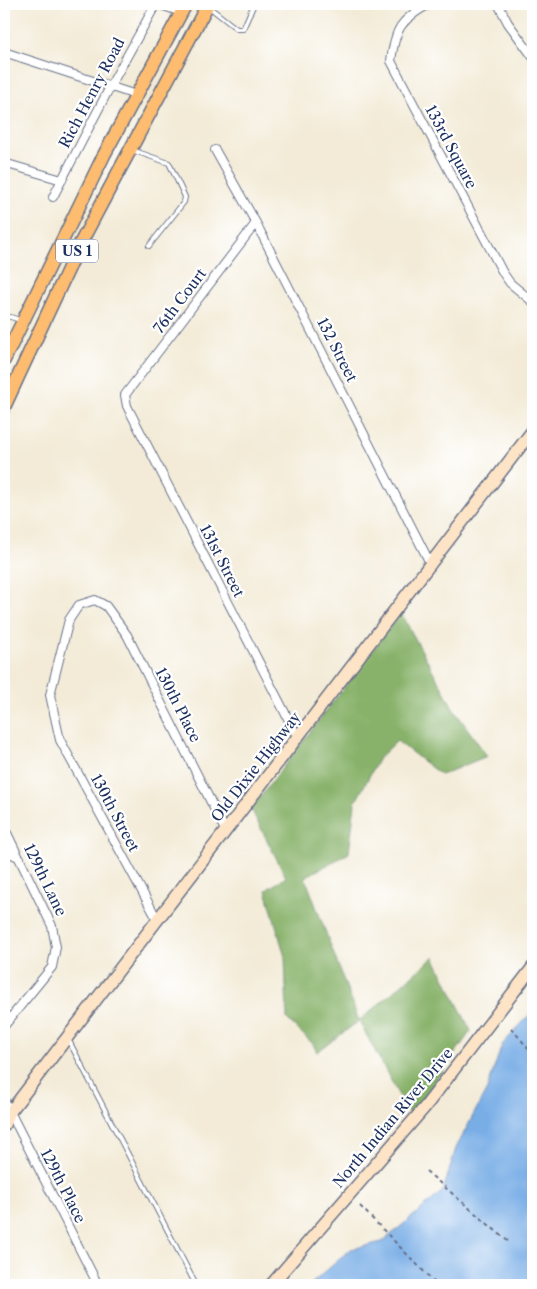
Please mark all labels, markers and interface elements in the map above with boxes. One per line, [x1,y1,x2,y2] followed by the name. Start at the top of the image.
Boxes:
[54,34,129,151] street label: Rich Henry Road
[422,102,481,192] street label: 133rd Square
[56,240,98,262] road number: US 1
[149,264,211,337] street label: 76th Court
[313,314,362,386] street label: 132 Street
[196,521,249,601] street label: 131st Street
[152,664,205,745] street label: 130th Place
[207,707,305,826] street label: Old Dixie Highway
[87,771,144,855] street label: 130th Street
[20,841,71,919] street label: 129th Lane
[329,1044,457,1191] street label: North Indian River Drive
[37,1145,90,1226] street label: 129th Place

